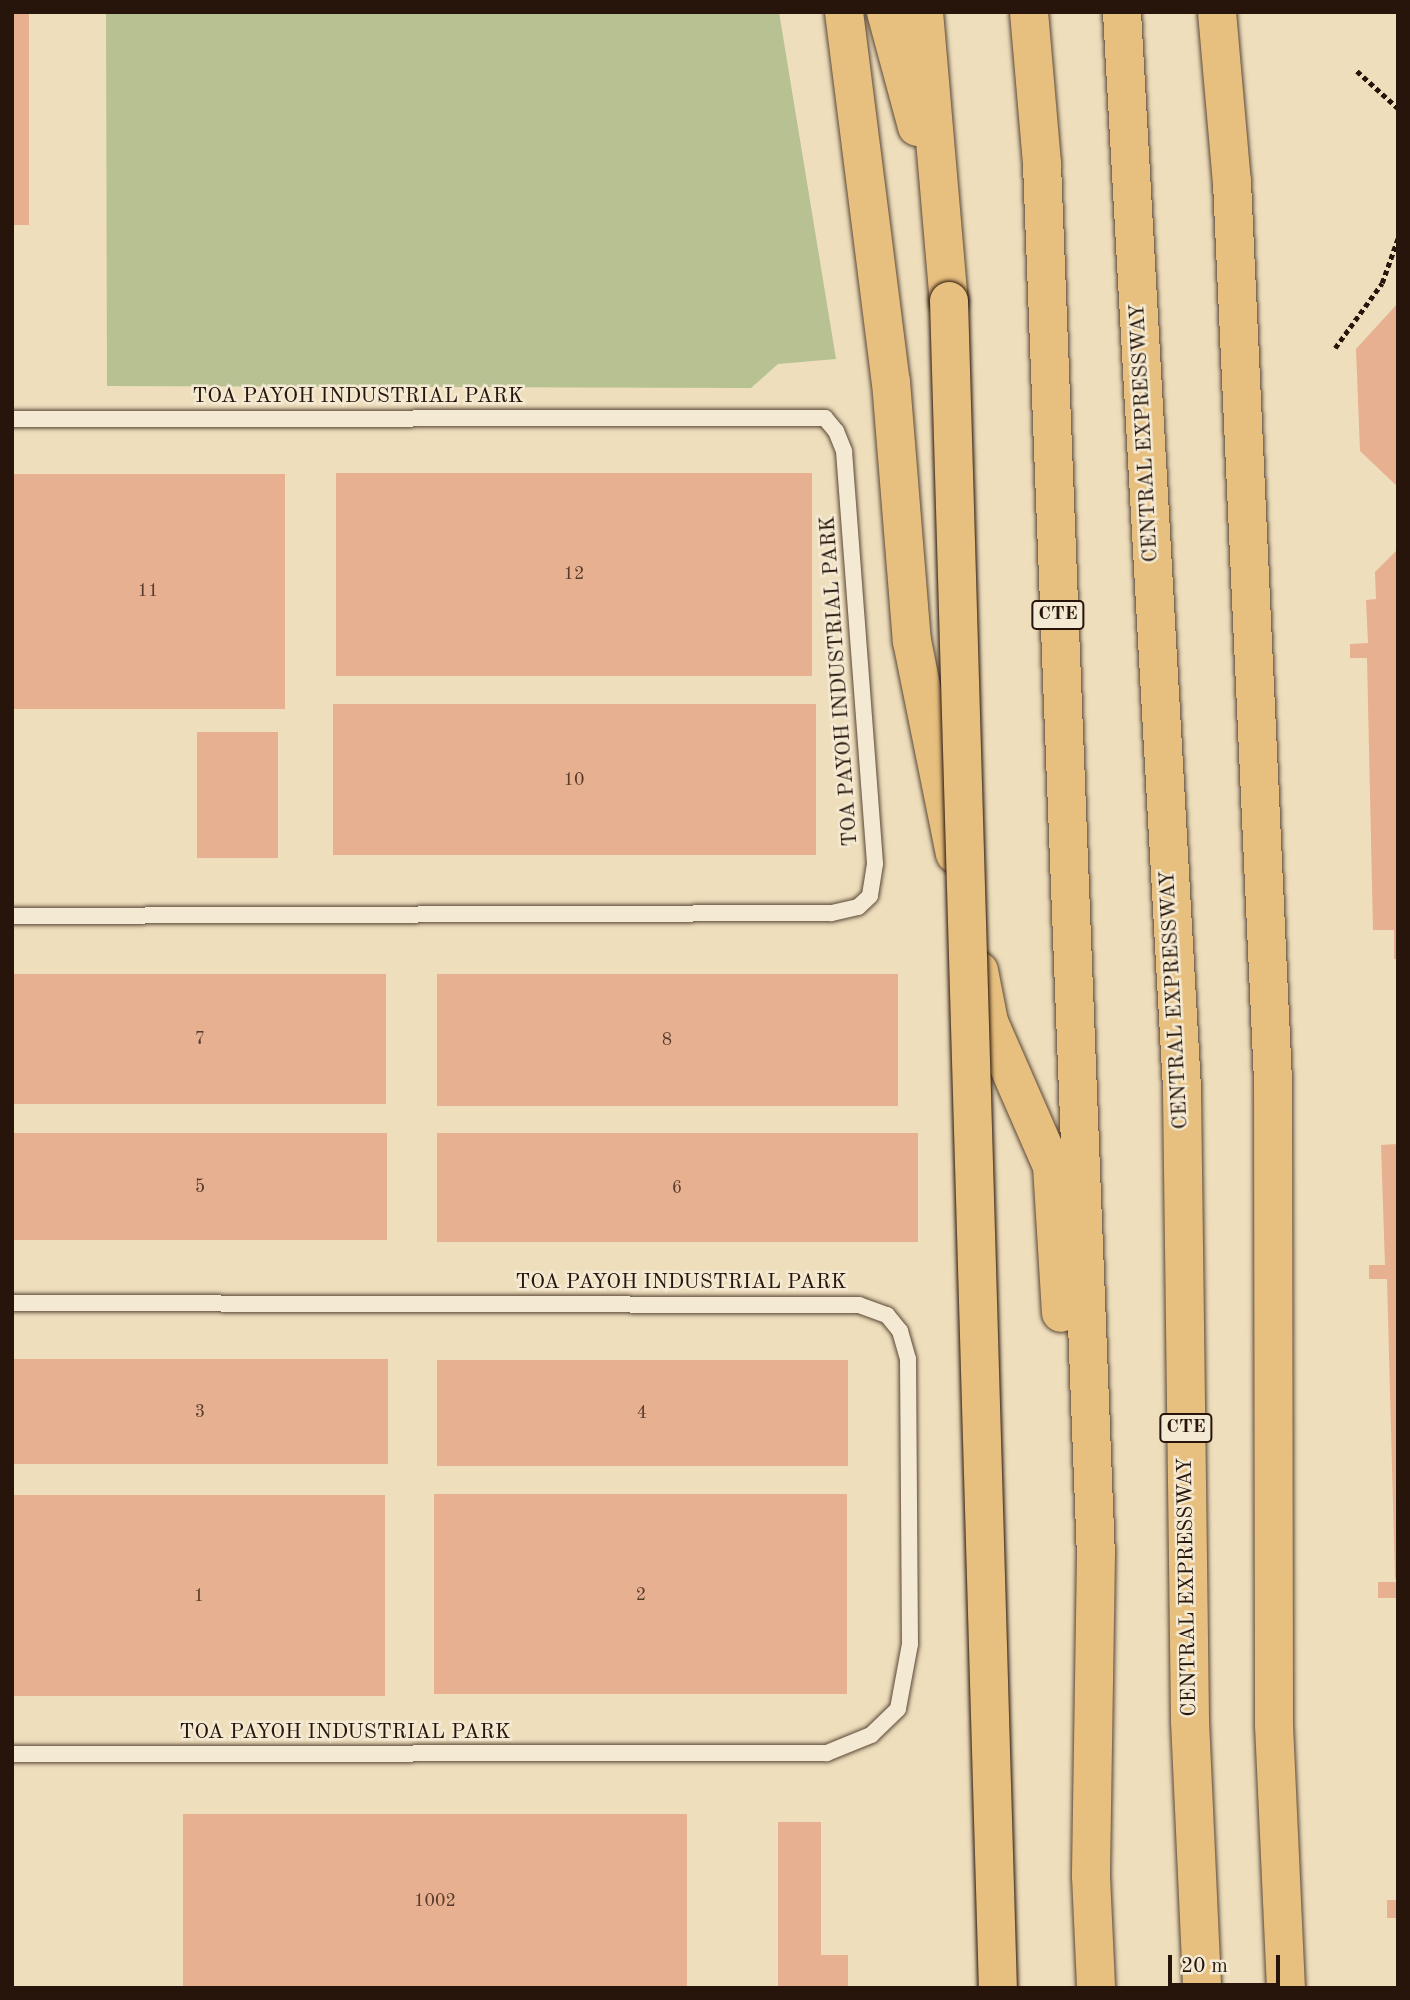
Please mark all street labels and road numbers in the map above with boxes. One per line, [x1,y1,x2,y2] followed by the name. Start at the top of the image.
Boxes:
[1126,303,1164,563] street label: CENTRAL EXPRESSWAY
[192,384,524,410] street label: TOA PAYOH INDUSTRIAL PARK
[816,515,864,847] street label: TOA PAYOH INDUSTRIAL PARK
[1030,600,1086,630] road number: CTE
[1156,870,1194,1130] street label: CENTRAL EXPRESSWAY
[515,1270,847,1296] street label: TOA PAYOH INDUSTRIAL PARK
[1158,1412,1214,1444] road number: CTE
[1173,1457,1203,1717] street label: CENTRAL EXPRESSWAY
[179,1720,511,1746] street label: TOA PAYOH INDUSTRIAL PARK

